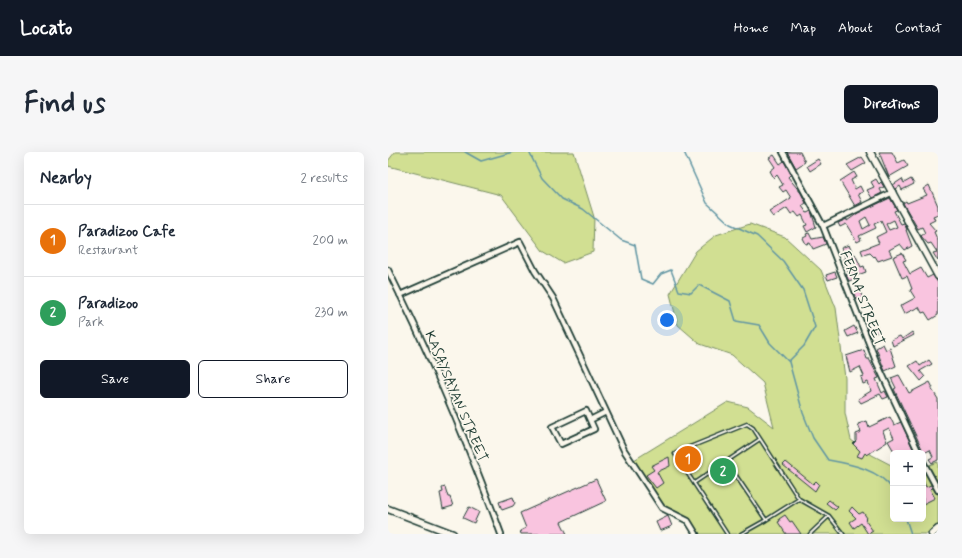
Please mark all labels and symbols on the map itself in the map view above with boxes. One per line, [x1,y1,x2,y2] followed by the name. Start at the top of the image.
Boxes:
[836,248,888,348] street label: FERMA STREET
[657,310,677,330] your location
[420,328,492,465] street label: KASAYSAYAN STREET
[675,444,701,474] pin: 1
[710,456,736,486] pin: 2

